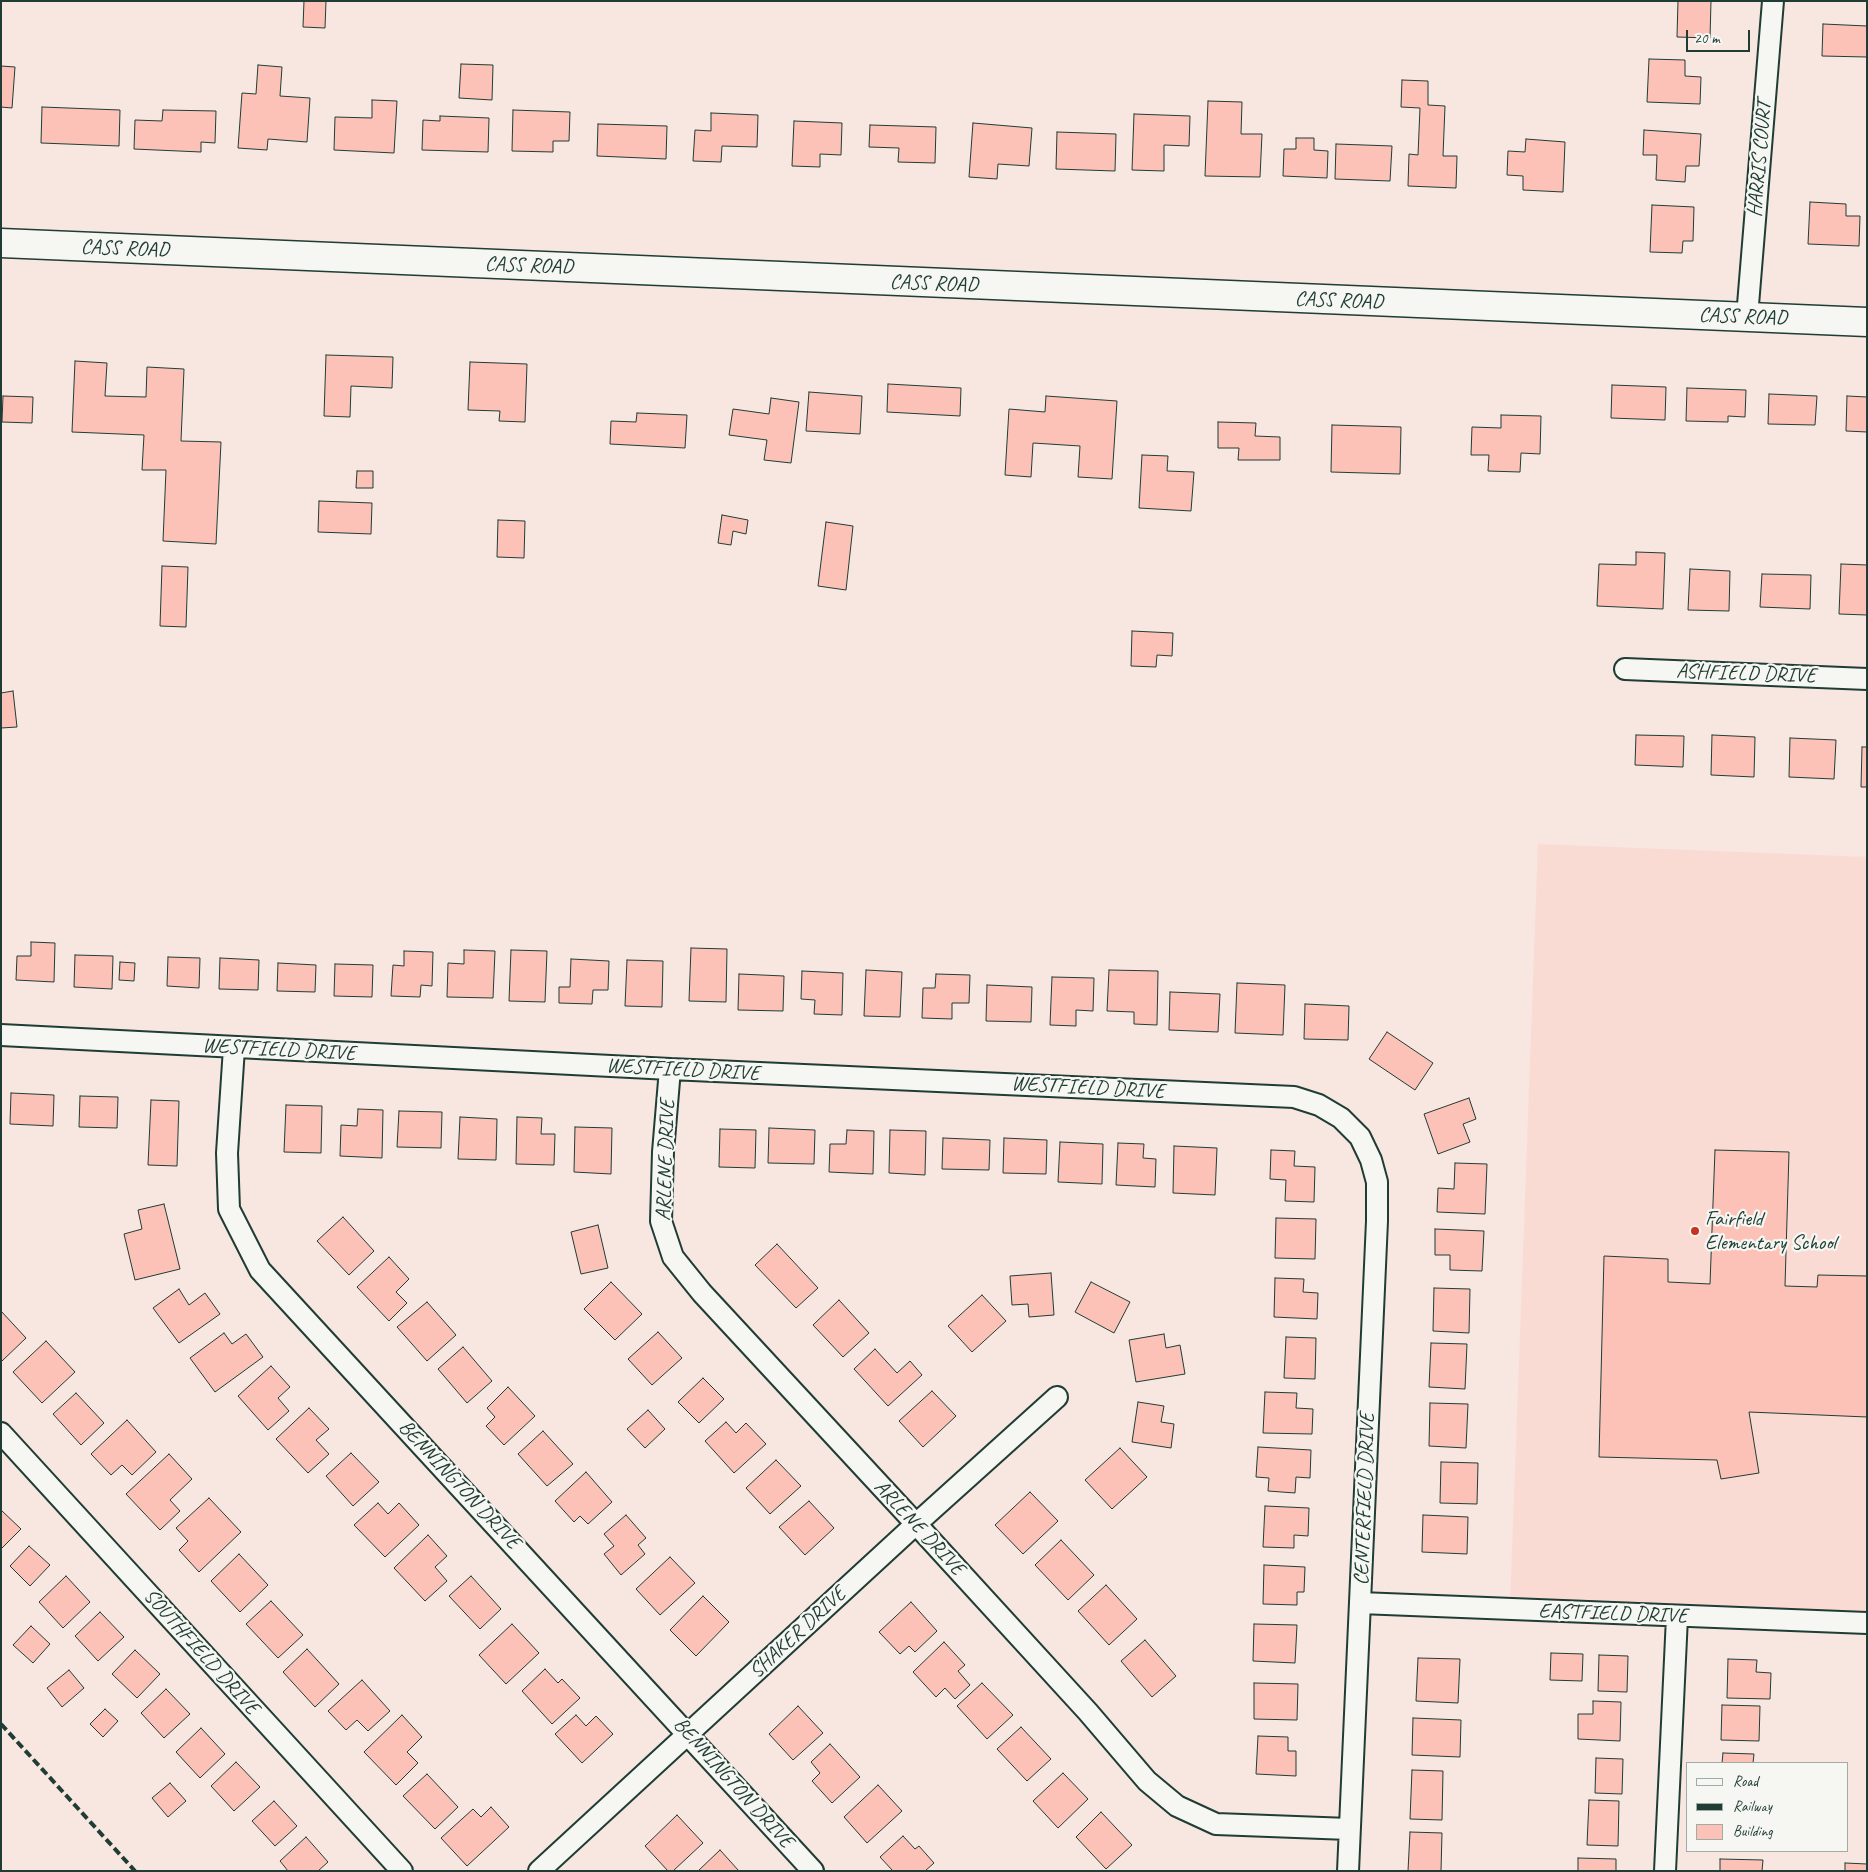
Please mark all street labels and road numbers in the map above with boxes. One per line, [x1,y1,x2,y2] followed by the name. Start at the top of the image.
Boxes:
[1742,100,1778,218] street label: HARRIS COURT
[80,235,170,263] street label: CASS ROAD
[484,252,574,280] street label: CASS ROAD
[889,270,979,298] street label: CASS ROAD
[1294,287,1384,315] street label: CASS ROAD
[1698,303,1788,331] street label: CASS ROAD
[1676,659,1816,689] street label: ASHFIELD DRIVE
[202,1033,356,1067] street label: WESTFIELD DRIVE
[606,1053,760,1087] street label: WESTFIELD DRIVE
[1011,1071,1165,1105] street label: WESTFIELD DRIVE
[651,1099,681,1221] street label: ARLENE DRIVE
[1349,1412,1381,1586] street label: CENTERFIELD DRIVE
[393,1415,525,1555] street label: BENNINGTON DRIVE
[868,1475,970,1581] street label: ARLENE DRIVE
[745,1582,851,1684] street label: SHAKER DRIVE
[138,1584,264,1720] street label: SOUTHFIELD DRIVE
[1538,1599,1688,1629] street label: EASTFIELD DRIVE
[668,1712,798,1854] street label: BENNINGTON DRIVE

